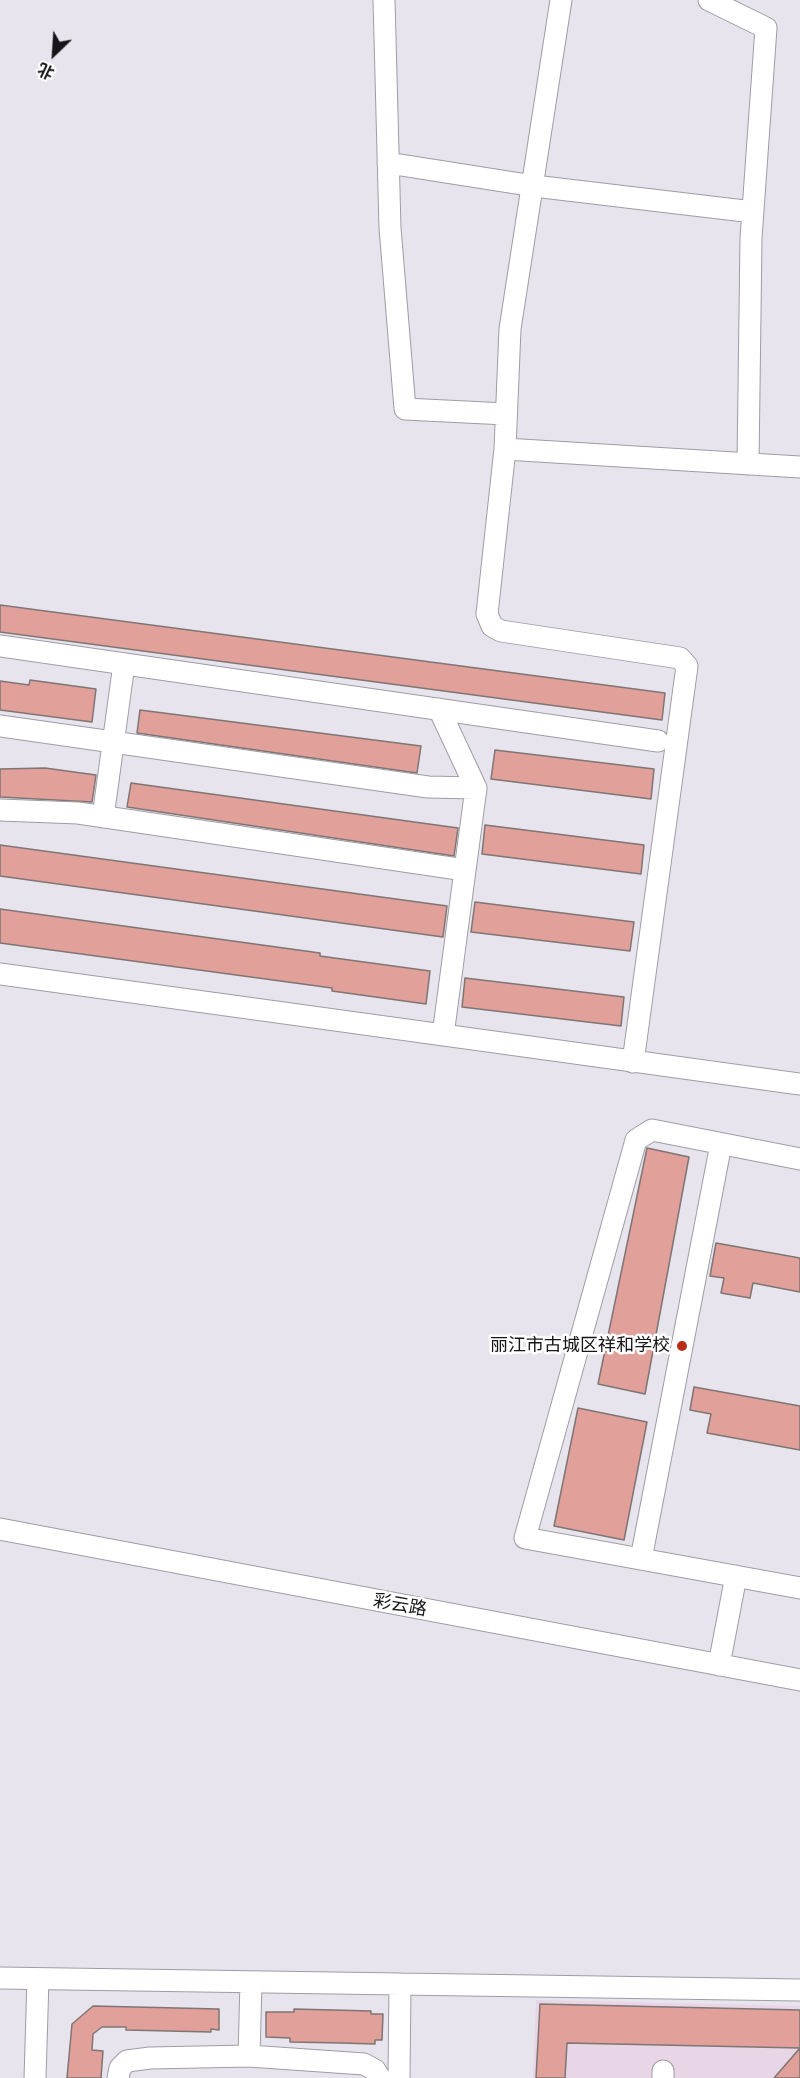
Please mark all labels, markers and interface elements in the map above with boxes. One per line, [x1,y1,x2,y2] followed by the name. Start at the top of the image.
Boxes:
[24,24,84,84] north arrow
[35,58,58,83] text: 北
[490,1335,670,1357] place label: 丽江市古城区祥和学校
[675,1339,689,1353] marker: 丽江市古城区祥和学校
[372,1591,428,1621] street label: 彩云路

